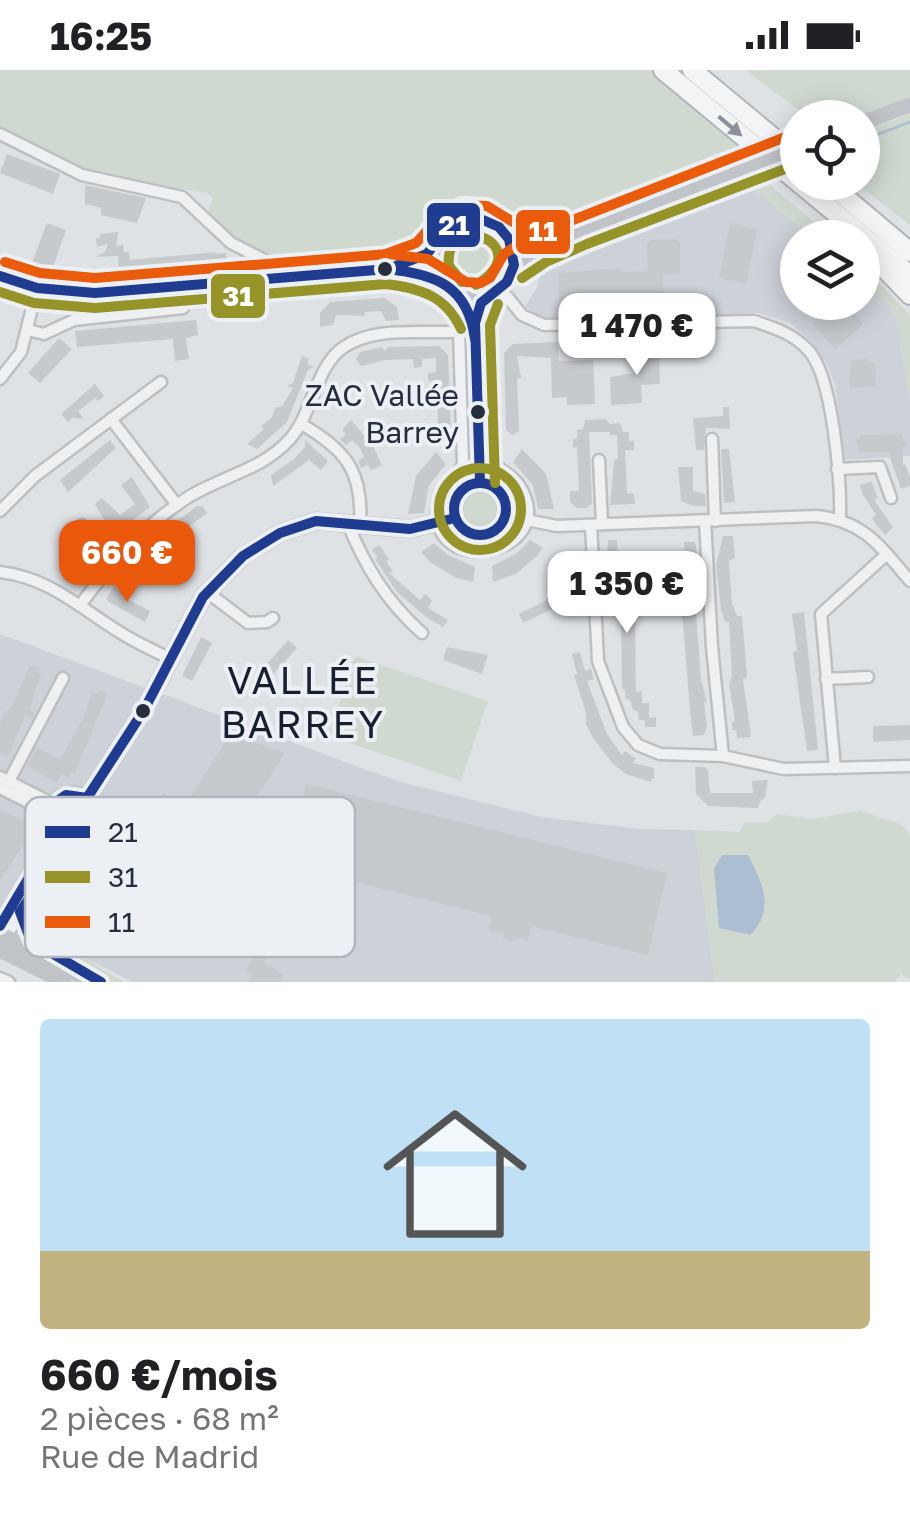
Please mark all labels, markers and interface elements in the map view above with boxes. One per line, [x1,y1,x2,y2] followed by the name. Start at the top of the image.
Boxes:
[50,13,152,58] text: 16:25
[780,100,880,320] map controls
[780,100,880,200] button: locate
[718,115,743,136] one-way arrow
[425,201,482,249] line badge: 21
[438,208,470,241] text: 21
[514,208,572,256] line badge: 11
[529,214,557,247] text: 11
[780,220,880,320] button: layers
[375,259,395,279] unlabelled marker
[209,272,267,320] line badge: 31
[222,279,254,312] text: 31
[545,293,729,378] pin: 1 470 €
[580,306,694,344] text: 1 470 €
[305,377,459,450] place label: ZAC Vallée Barrey
[468,402,488,422] marker: ZAC Vallée Barrey
[57,520,197,605] pin: 660 €
[81,533,173,571] text: 660 €
[535,551,719,636] pin: 1 350 €
[570,564,684,602] text: 1 350 €
[221,657,385,746] district label: VALLÉE BARREY
[133,701,153,721] unlabelled marker
[25,797,355,957] legend
[108,815,138,848] text: 21
[108,860,138,893] text: 31
[108,905,135,938] text: 11
[365,1084,545,1264] icon: home
[40,1349,278,1399] text: 660 €/mois
[40,1399,279,1437] text: 2 pièces · 68 m²
[40,1437,259,1475] text: Rue de Madrid

